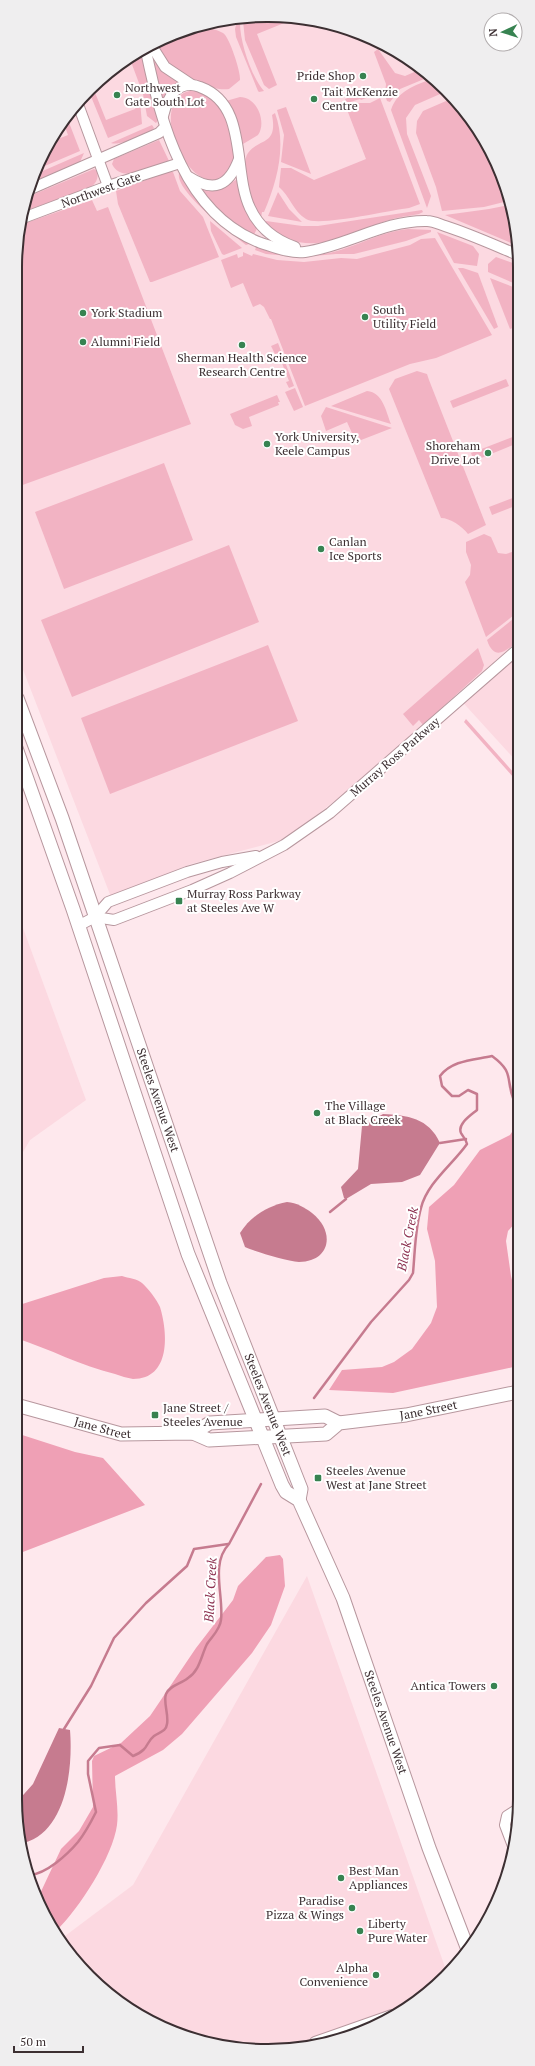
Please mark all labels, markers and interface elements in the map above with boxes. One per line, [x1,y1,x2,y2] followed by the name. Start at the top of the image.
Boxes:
[483,12,523,52] north arrow
[486,27,500,37] text: N
[297,68,355,83] place label: Pride Shop
[358,71,368,81] marker: Pride Shop
[125,80,205,109] place label: Northwest Gate South Lot
[322,84,398,113] place label: Tait McKenzie Centre
[112,90,122,100] marker: Northwest Gate South Lot
[309,94,319,104] marker: Tait McKenzie Centre
[59,168,143,211] street label: Northwest Gate
[373,302,437,331] place label: South Utility Field
[91,305,163,320] place label: York Stadium
[78,308,88,318] marker: York Stadium
[360,312,370,322] marker: South Utility Field
[91,334,160,349] place label: Alumni Field
[78,337,88,347] marker: Alumni Field
[237,340,247,350] marker: Sherman Health Science Research Centre
[177,350,307,379] place label: Sherman Health Science Research Centre
[275,429,360,458] place label: York University, Keele Campus
[426,438,481,467] place label: Shoreham Drive Lot
[262,439,272,449] marker: York University, Keele Campus
[483,448,493,458] marker: Shoreham Drive Lot
[329,534,382,563] place label: Canlan Ice Sports
[316,544,326,554] marker: Canlan Ice Sports
[347,713,443,800] street label: Murray Ross Parkway
[187,886,302,915] place label: Murray Ross Parkway at Steeles Ave W
[174,896,184,906] marker: Murray Ross Parkway at Steeles Ave W
[134,1046,183,1154] street label: Steeles Avenue West
[325,1098,402,1127] place label: The Village at Black Creek
[312,1108,322,1118] marker: The Village at Black Creek
[392,1205,422,1273] water label: Black Creek
[241,1351,295,1458] street label: Steeles Avenue West
[399,1397,459,1423] street label: Jane Street
[163,1400,243,1429] place label: Jane Street / Steeles Avenue
[150,1410,160,1420] marker: Jane Street / Steeles Avenue
[73,1413,132,1441] street label: Jane Street
[326,1463,427,1492] place label: Steeles Avenue West at Jane Street
[313,1473,323,1483] marker: Steeles Avenue West at Jane Street
[199,1556,221,1624] water label: Black Creek
[361,1668,411,1777] street label: Steeles Avenue West
[410,1678,486,1693] place label: Antica Towers
[489,1681,499,1691] marker: Antica Towers
[349,1863,408,1892] place label: Best Man Appliances
[336,1873,346,1883] marker: Best Man Appliances
[266,1893,344,1922] place label: Paradise Pizza & Wings
[347,1903,357,1913] marker: Paradise Pizza & Wings
[368,1916,428,1945] place label: Liberty Pure Water
[355,1926,365,1936] marker: Liberty Pure Water
[300,1960,368,1989] place label: Alpha Convenience
[371,1970,381,1980] marker: Alpha Convenience
[14,2028,83,2054] scale bar
[20,2034,47,2049] text: 50 m

